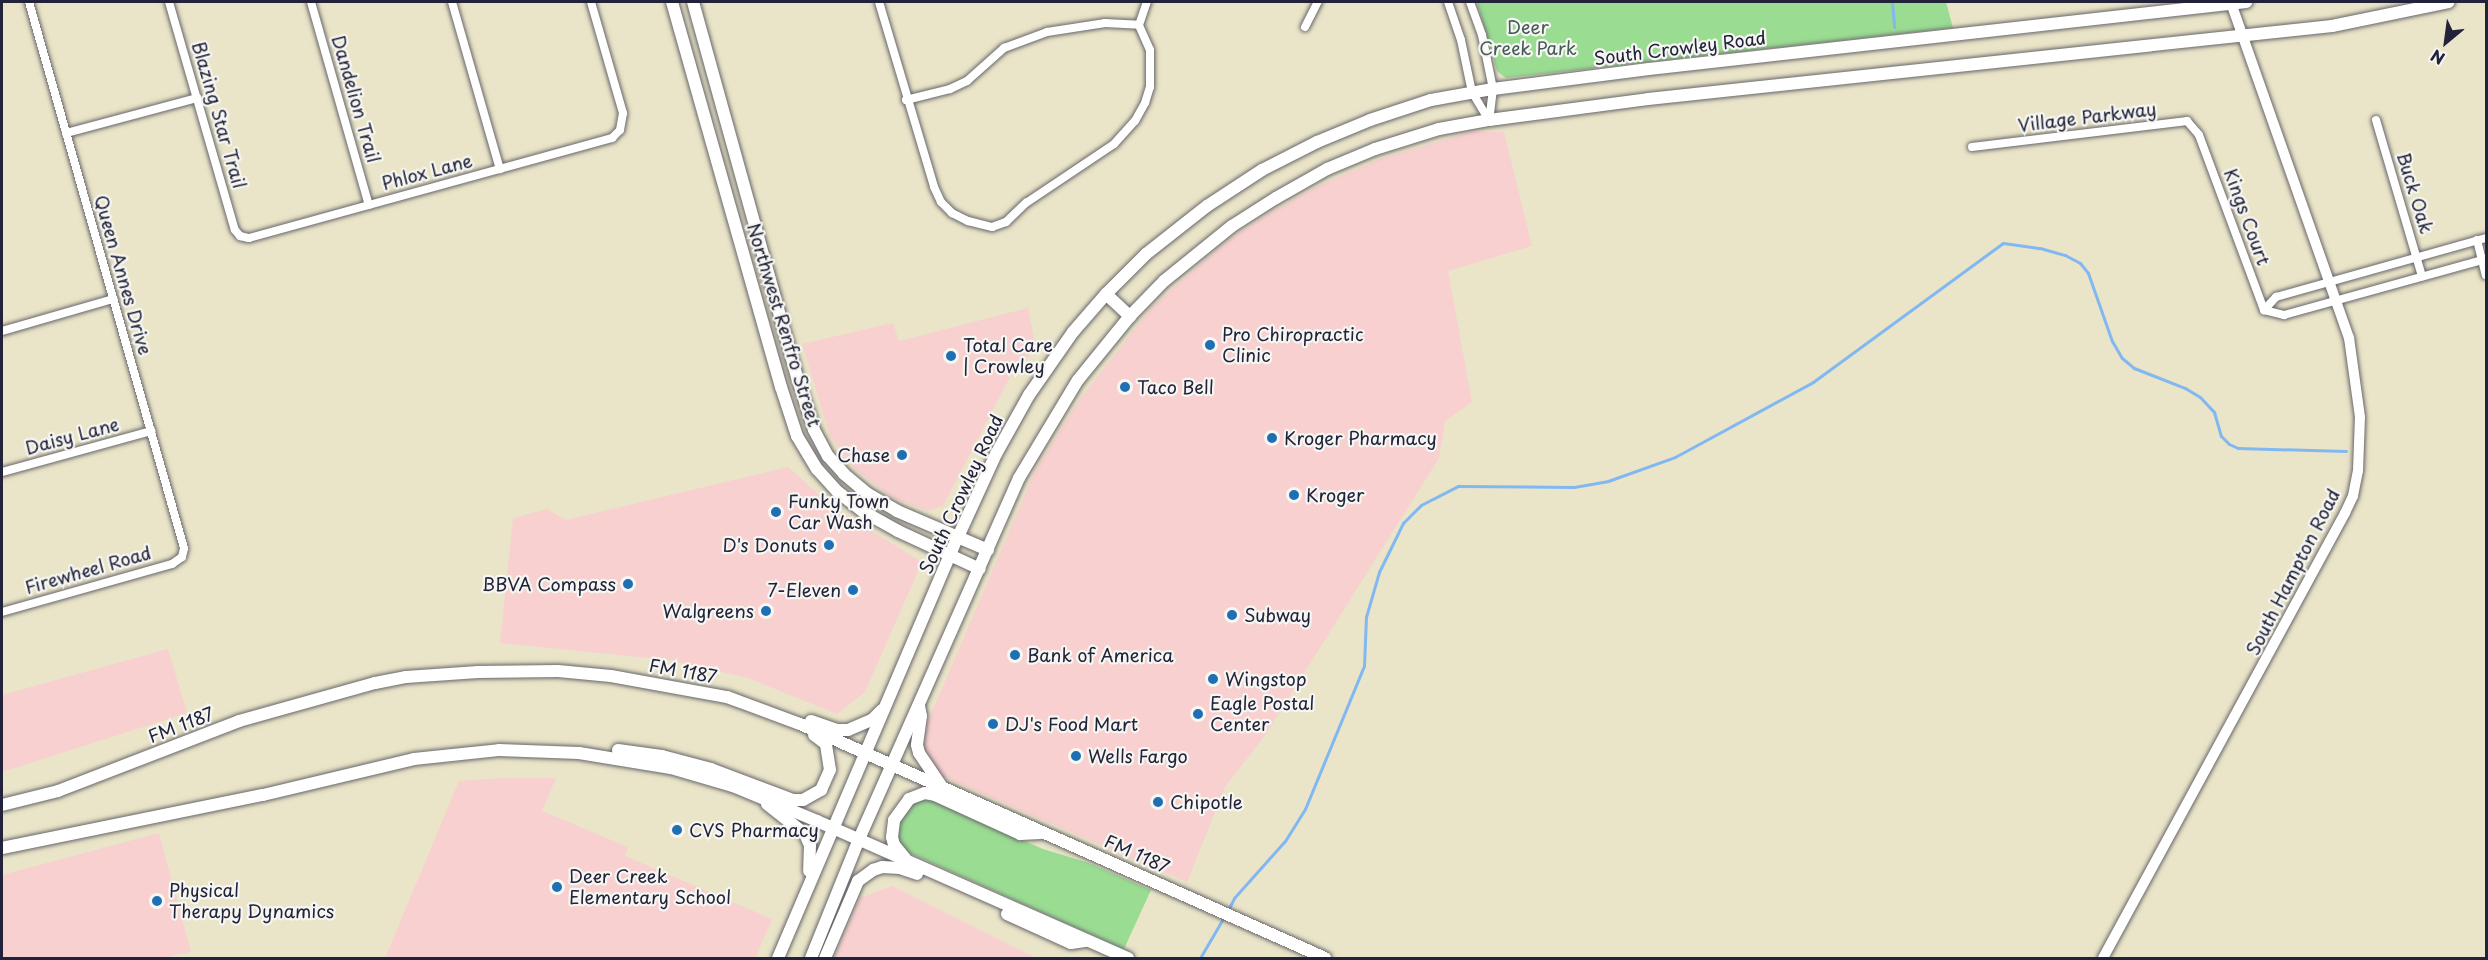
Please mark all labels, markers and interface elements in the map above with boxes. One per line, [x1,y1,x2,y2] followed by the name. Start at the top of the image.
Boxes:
[2416,12,2476,72] north arrow
[1479,17,1577,60] park label: Deer Creek Park
[1592,27,1768,69] street label: South Crowley Road
[327,33,385,165] street label: Dandelion Trail
[187,38,251,192] street label: Blazing Star Trail
[2426,44,2449,71] text: N
[2016,98,2158,136] street label: Village Parkway
[379,149,475,195] street label: Phlox Lane
[2392,149,2438,237] street label: Buck Oak
[2220,166,2274,268] street label: Kings Court
[89,191,157,359] street label: Queen Annes Drive
[743,220,825,430] street label: Northwest Renfro Street
[1222,324,1363,366] place label: Pro Chiropractic Clinic
[963,335,1054,378] place label: Total Care | Crowley
[1203,338,1217,352] marker: Pro Chiropractic Clinic
[944,349,958,363] marker: Total Care | Crowley
[1137,376,1216,398] place label: Taco Bell
[1118,380,1132,394] marker: Taco Bell
[914,410,1008,578] street label: South Crowley Road
[23,413,121,459] street label: Daisy Lane
[1284,427,1438,449] place label: Kroger Pharmacy
[1265,431,1279,445] marker: Kroger Pharmacy
[837,444,890,466] place label: Chase
[895,448,909,462] marker: Chase
[1306,484,1364,506] place label: Kroger
[2241,485,2345,659] street label: South Hampton Road
[1287,488,1301,502] marker: Kroger
[788,491,890,534] place label: Funky Town Car Wash
[769,505,783,519] marker: Funky Town Car Wash
[722,534,817,556] place label: D's Donuts
[822,538,836,552] marker: D's Donuts
[22,541,154,599] street label: Firewheel Road
[481,573,616,595] place label: BBVA Compass
[621,577,635,591] marker: BBVA Compass
[767,579,841,601] place label: 7-Eleven
[846,583,860,597] marker: 7-Eleven
[663,600,754,622] place label: Walgreens
[759,604,773,618] marker: Walgreens
[1244,604,1311,626] place label: Subway
[1225,608,1239,622] marker: Subway
[1027,644,1174,666] place label: Bank of America
[1008,648,1022,662] marker: Bank of America
[647,654,719,688] street label: FM 1187
[1225,668,1307,690] place label: Wingstop
[1206,672,1220,686] marker: Wingstop
[1210,693,1316,736] place label: Eagle Postal Center
[145,703,217,747] street label: FM 1187
[1191,707,1205,721] marker: Eagle Postal Center
[1005,713,1137,735] place label: DJ's Food Mart
[986,717,1000,731] marker: DJ's Food Mart
[1088,745,1189,767] place label: Wells Fargo
[1069,749,1083,763] marker: Wells Fargo
[1170,791,1243,813] place label: Chipotle
[1151,795,1165,809] marker: Chipotle
[689,819,822,841] place label: CVS Pharmacy
[670,823,684,837] marker: CVS Pharmacy
[1101,830,1173,878] street label: FM 1187
[569,866,731,908] place label: Deer Creek Elementary School
[169,880,334,922] place label: Physical Therapy Dynamics
[550,880,564,894] marker: Deer Creek Elementary School
[150,894,164,908] marker: Physical Therapy Dynamics

